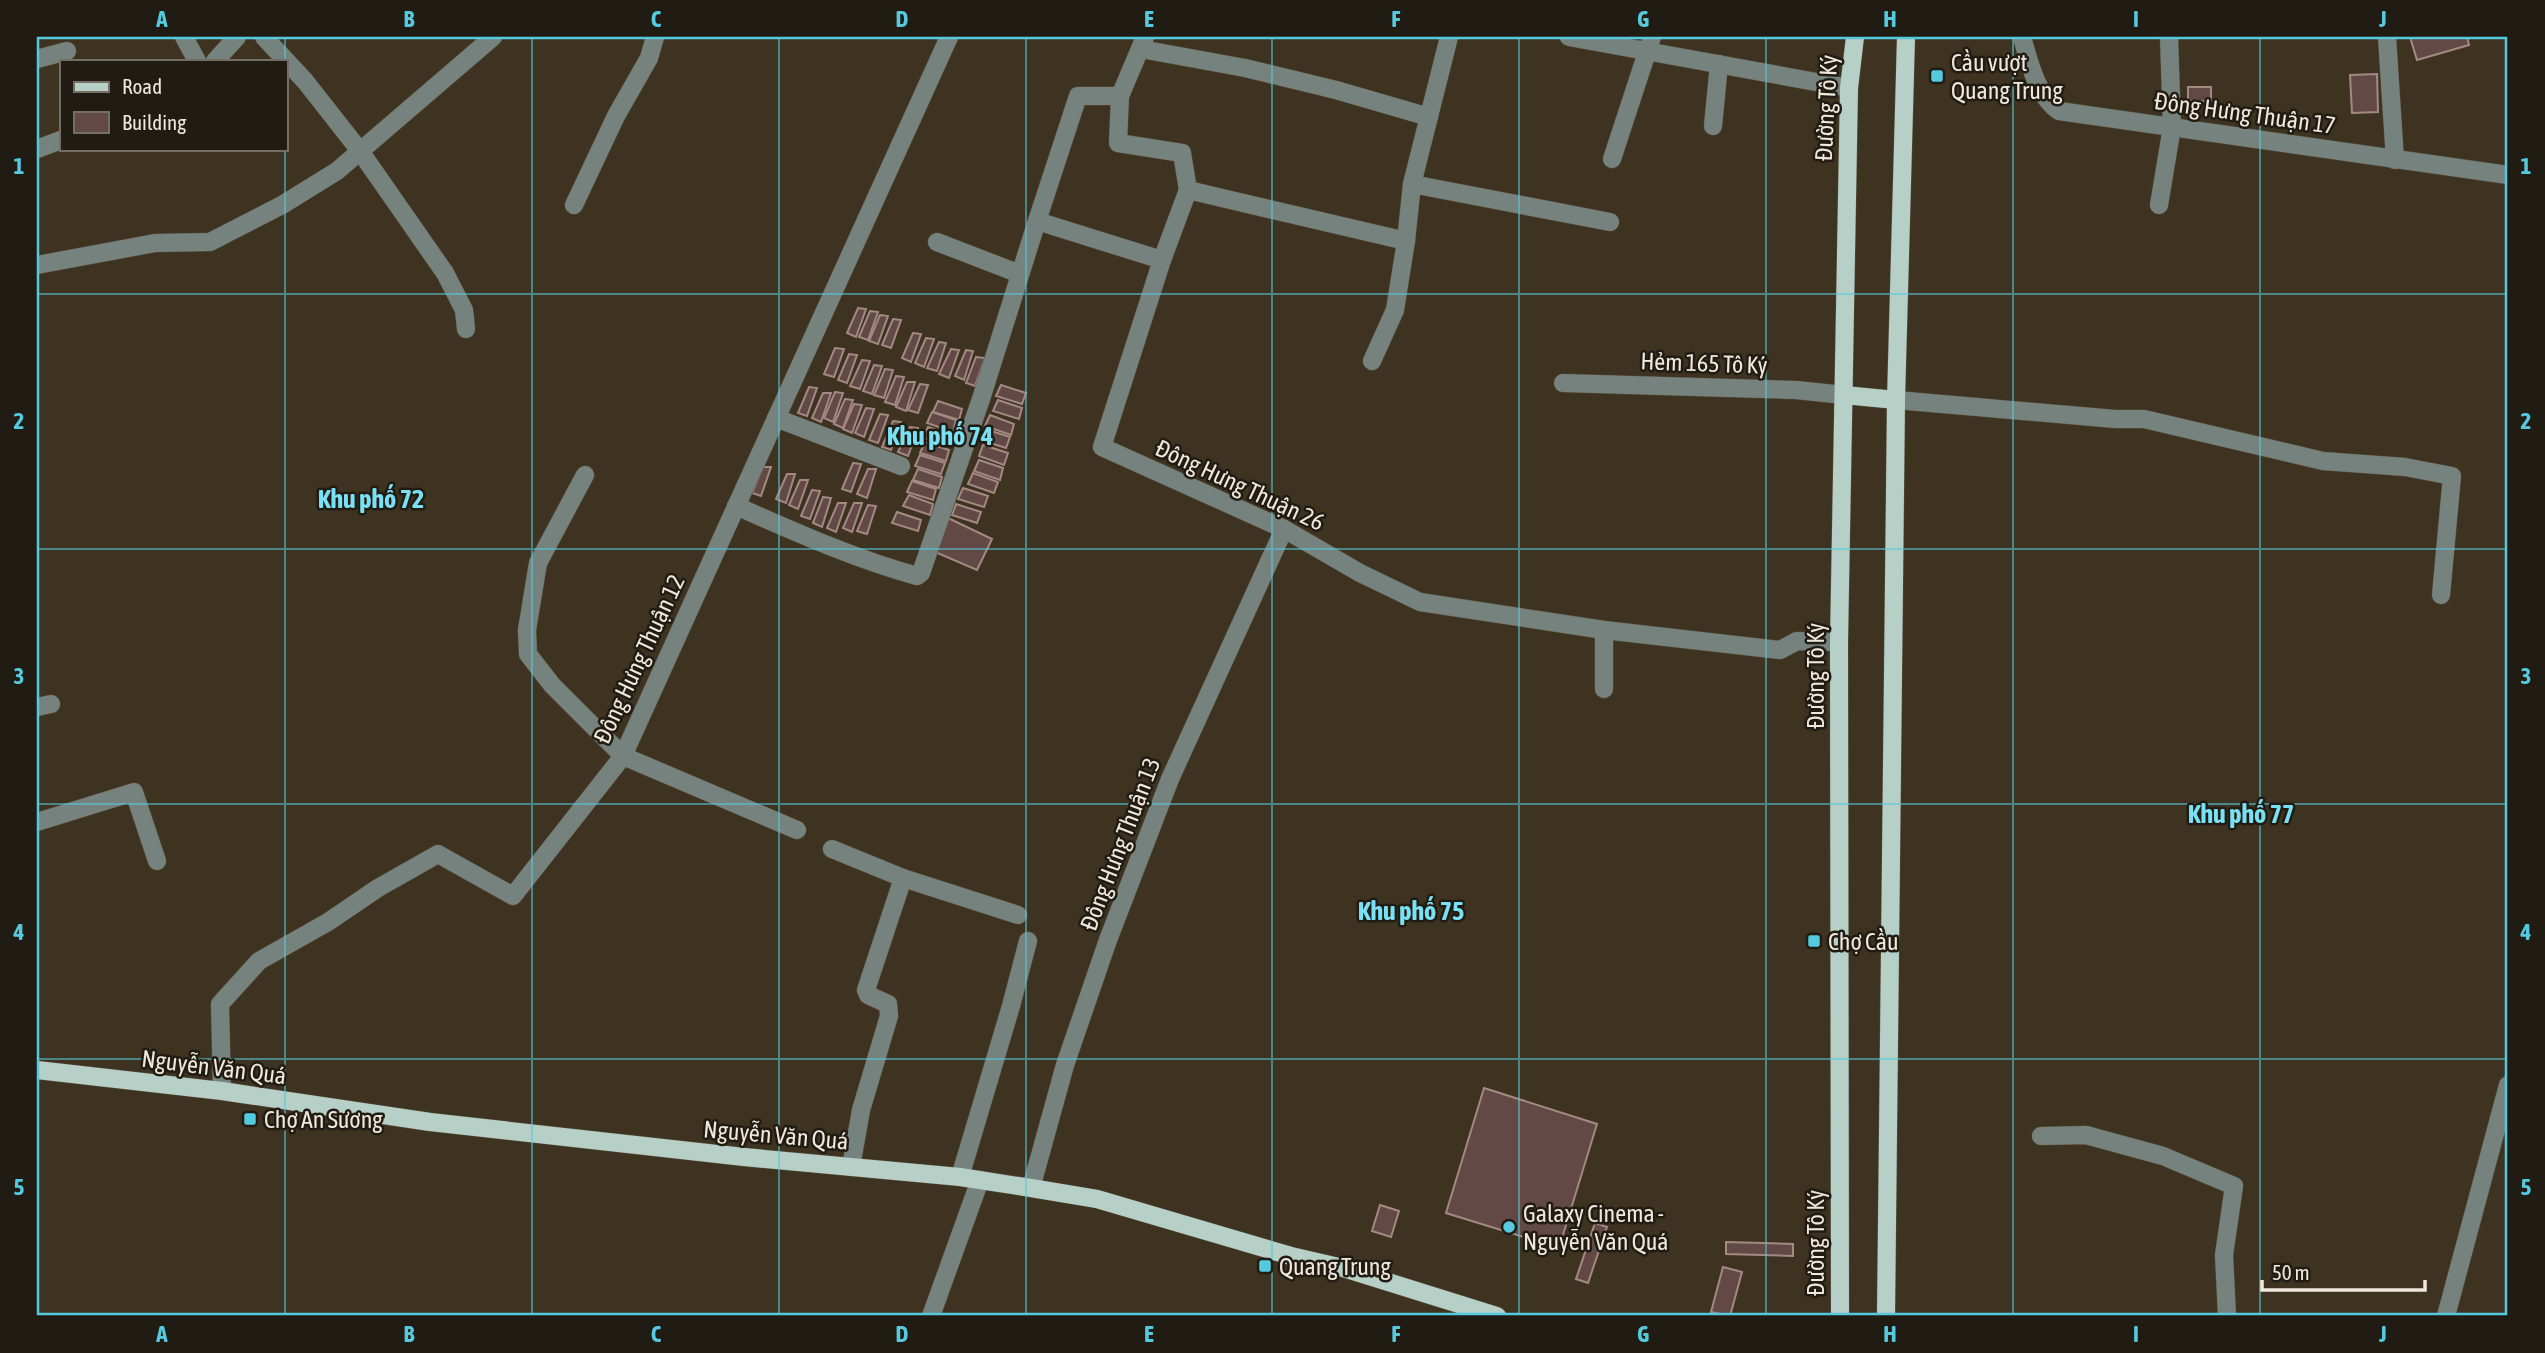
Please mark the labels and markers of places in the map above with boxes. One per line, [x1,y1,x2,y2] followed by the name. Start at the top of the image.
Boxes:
[1951,49,2063,104] place label: Cầu vượt Quang Trung
[1929,68,1945,84] marker: Cầu vượt Quang Trung
[1828,928,1899,955] place label: Chợ Cầu
[1806,933,1822,949] marker: Chợ Cầu
[264,1106,383,1133] place label: Chợ An Sương
[242,1111,258,1127] marker: Chợ An Sương
[1523,1200,1668,1255] place label: Galaxy Cinema - Nguyễn Văn Quá
[1501,1219,1517,1235] marker: Galaxy Cinema - Nguyễn Văn Quá
[1279,1253,1391,1280] place label: Quang Trung
[1257,1258,1273,1274] marker: Quang Trung

